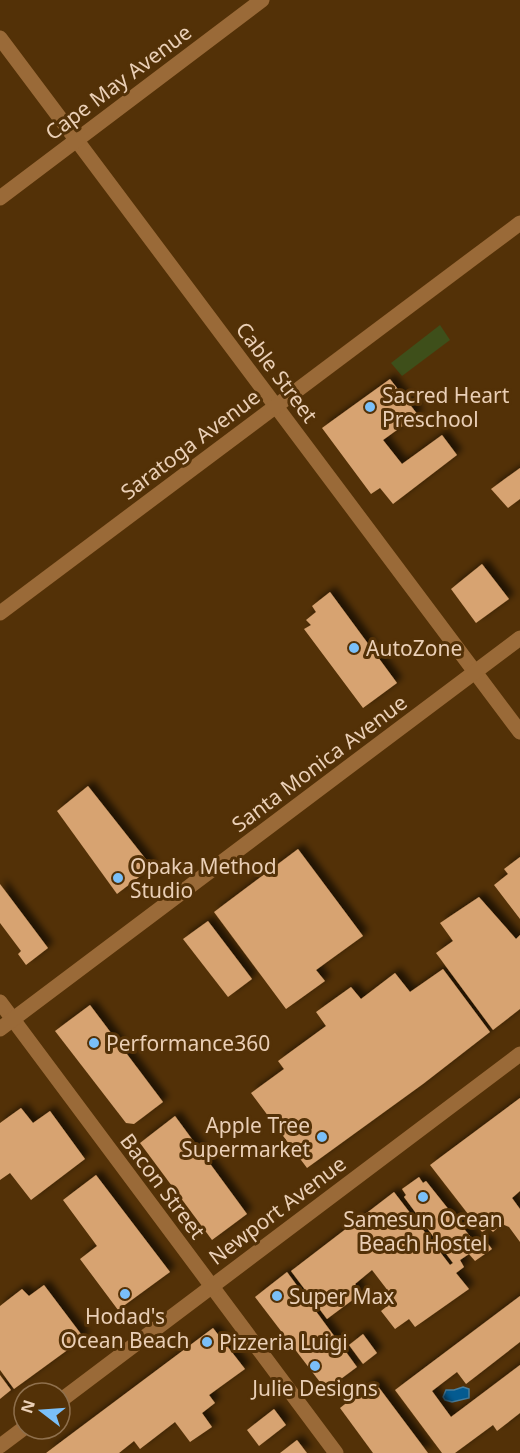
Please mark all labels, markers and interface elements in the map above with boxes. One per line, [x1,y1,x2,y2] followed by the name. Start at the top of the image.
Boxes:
[39,18,197,146] street label: Cape May Avenue
[230,316,324,428] street label: Cable Street
[382,381,510,433] place label: Sacred Heart Preschool
[115,382,265,506] street label: Saratoga Avenue
[363,400,377,414] marker: Sacred Heart Preschool
[366,634,462,662] place label: AutoZone
[347,641,361,655] marker: AutoZone
[226,688,412,838] street label: Santa Monica Avenue
[130,852,277,904] place label: Opaka Method Studio
[111,871,125,885] marker: Opaka Method Studio
[106,1029,270,1057] place label: Performance360
[87,1036,101,1050] marker: Performance360
[181,1111,310,1163] place label: Apple Tree Supermarket
[114,1128,212,1245] street label: Bacon Street
[315,1130,329,1144] marker: Apple Tree Supermarket
[203,1149,351,1271] street label: Newport Avenue
[416,1190,430,1204] marker: Samesun Ocean Beach Hostel
[343,1205,503,1257] place label: Samesun Ocean Beach Hostel
[289,1282,394,1310] place label: Super Max
[118,1287,132,1301] marker: Hodad's Ocean Beach
[270,1289,284,1303] marker: Super Max
[61,1302,189,1354] place label: Hodad's Ocean Beach
[219,1328,348,1356] place label: Pizzeria Luigi
[200,1335,214,1349] marker: Pizzeria Luigi
[308,1359,322,1373] marker: Julie Designs
[250,1374,378,1402] place label: Julie Designs
[12,1381,72,1441] north arrow
[15,1397,40,1416] text: N

